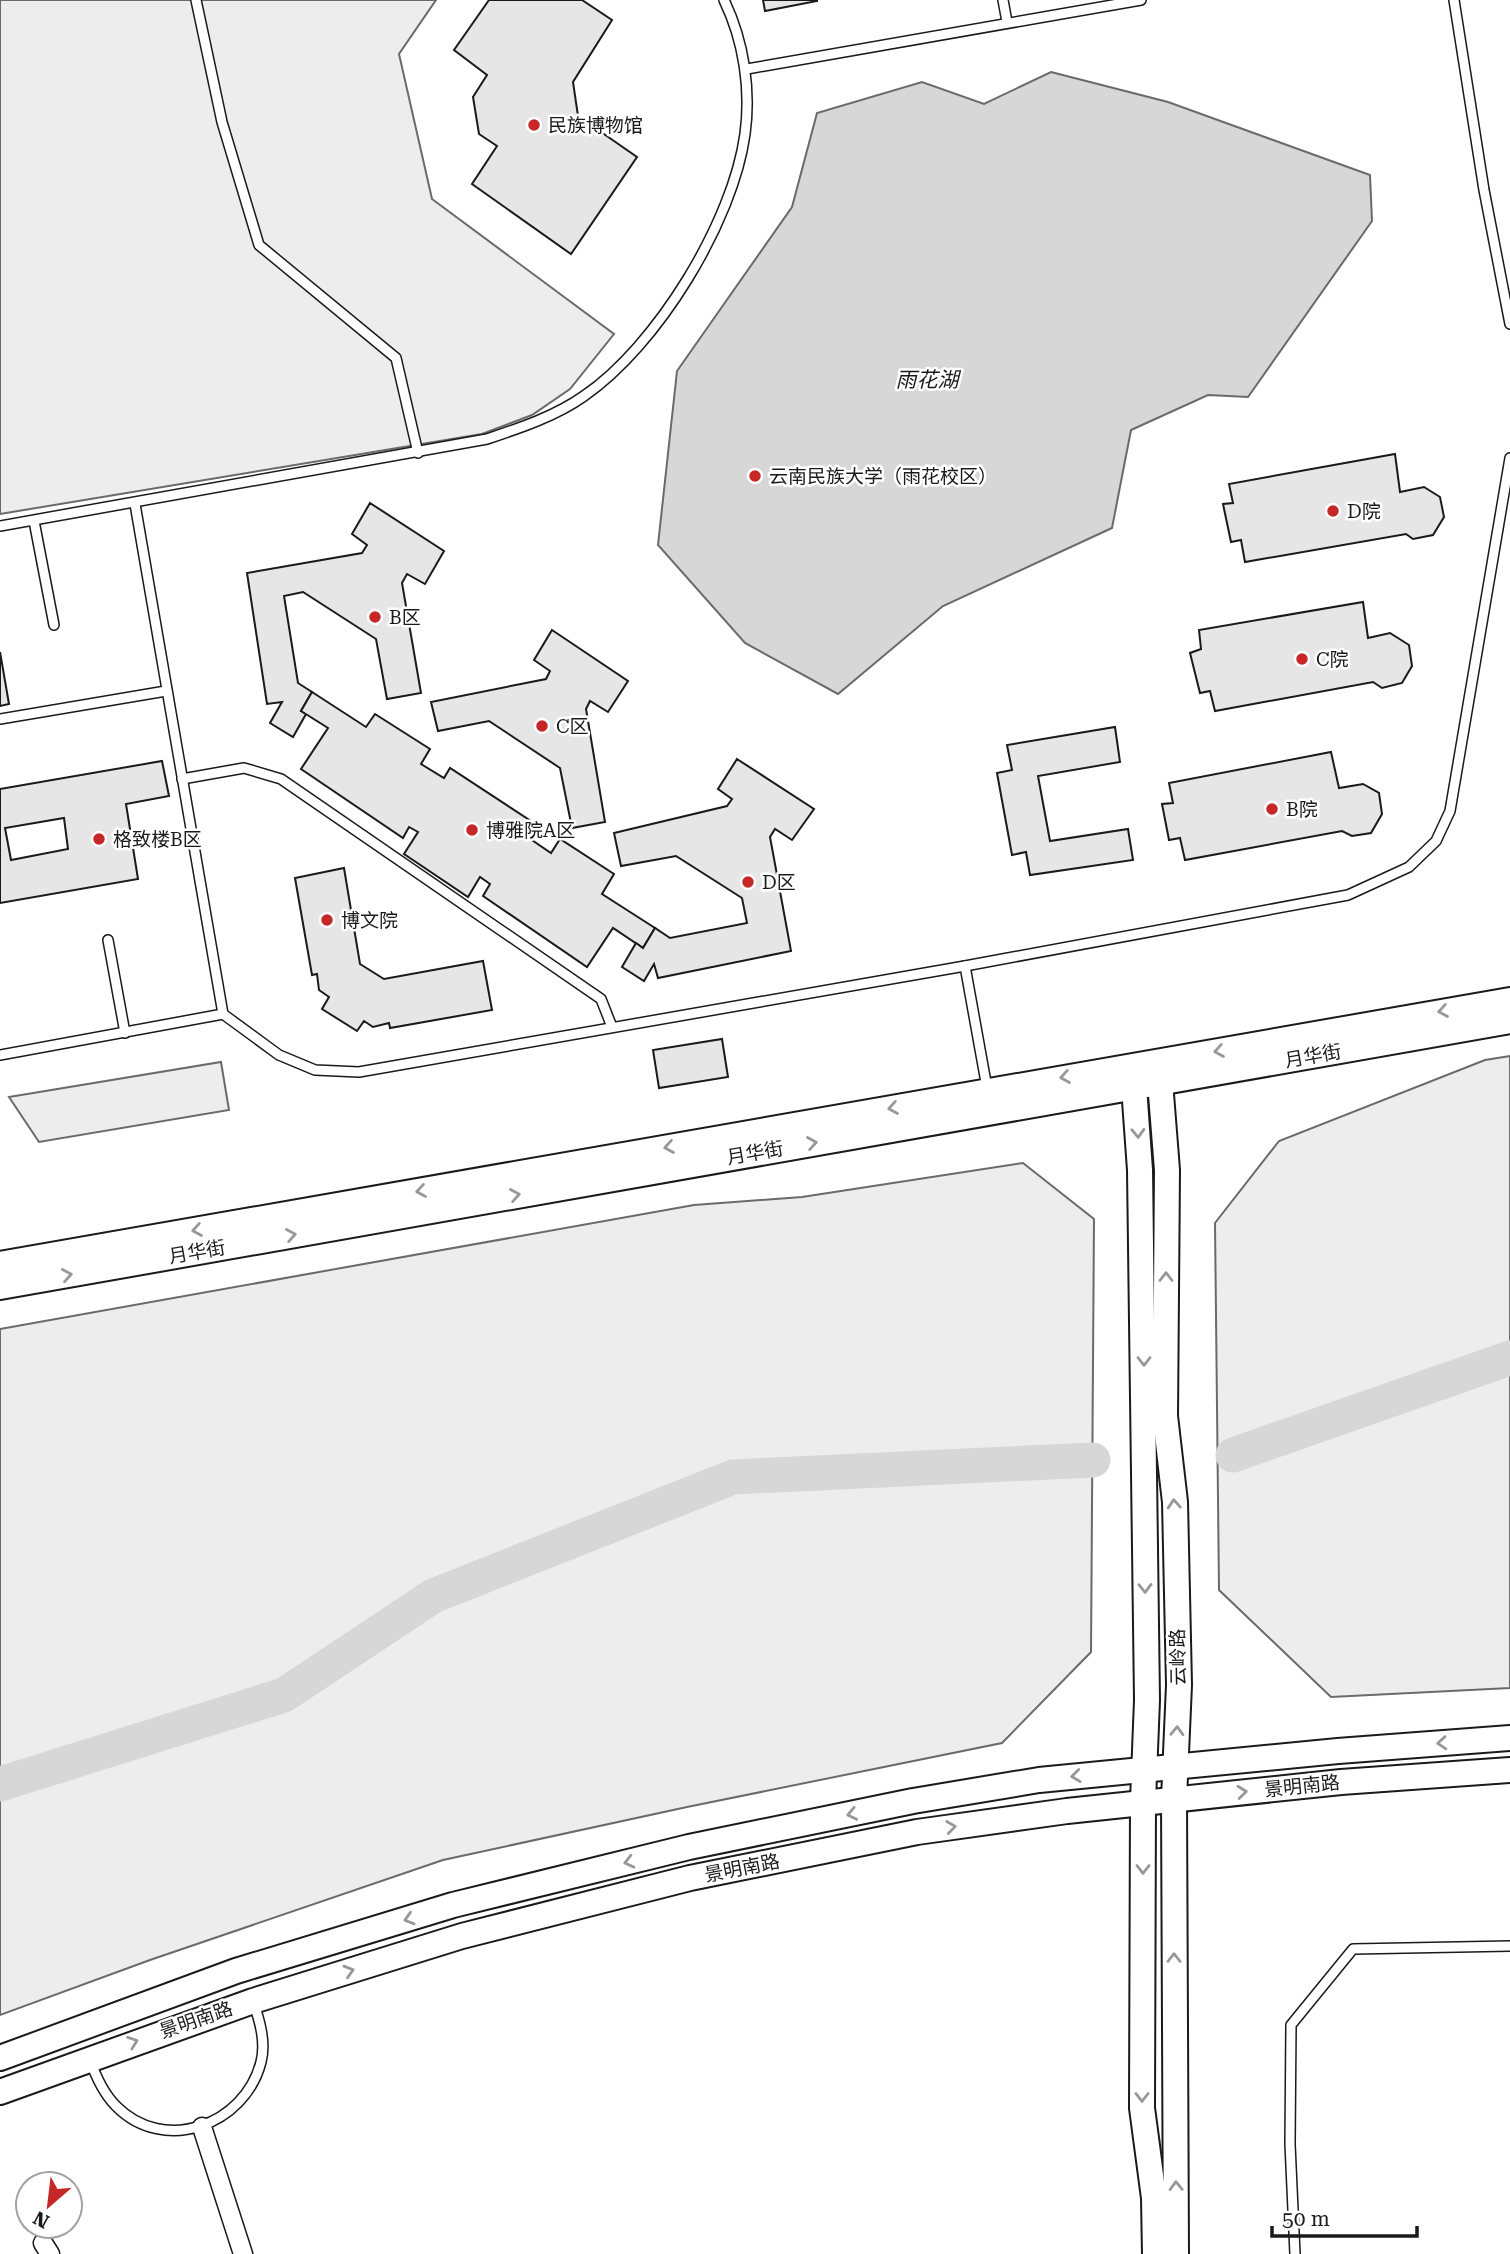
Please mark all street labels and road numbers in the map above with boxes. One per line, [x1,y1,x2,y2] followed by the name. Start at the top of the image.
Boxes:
[1283,1040,1343,1072] street label: 月华街
[725,1137,785,1169] street label: 月华街
[167,1236,227,1268] street label: 月华街
[1166,1628,1190,1686] street label: 云岭路
[1263,1771,1341,1801] street label: 景明南路
[702,1849,782,1887] street label: 景明南路
[156,1997,236,2043] street label: 景明南路

